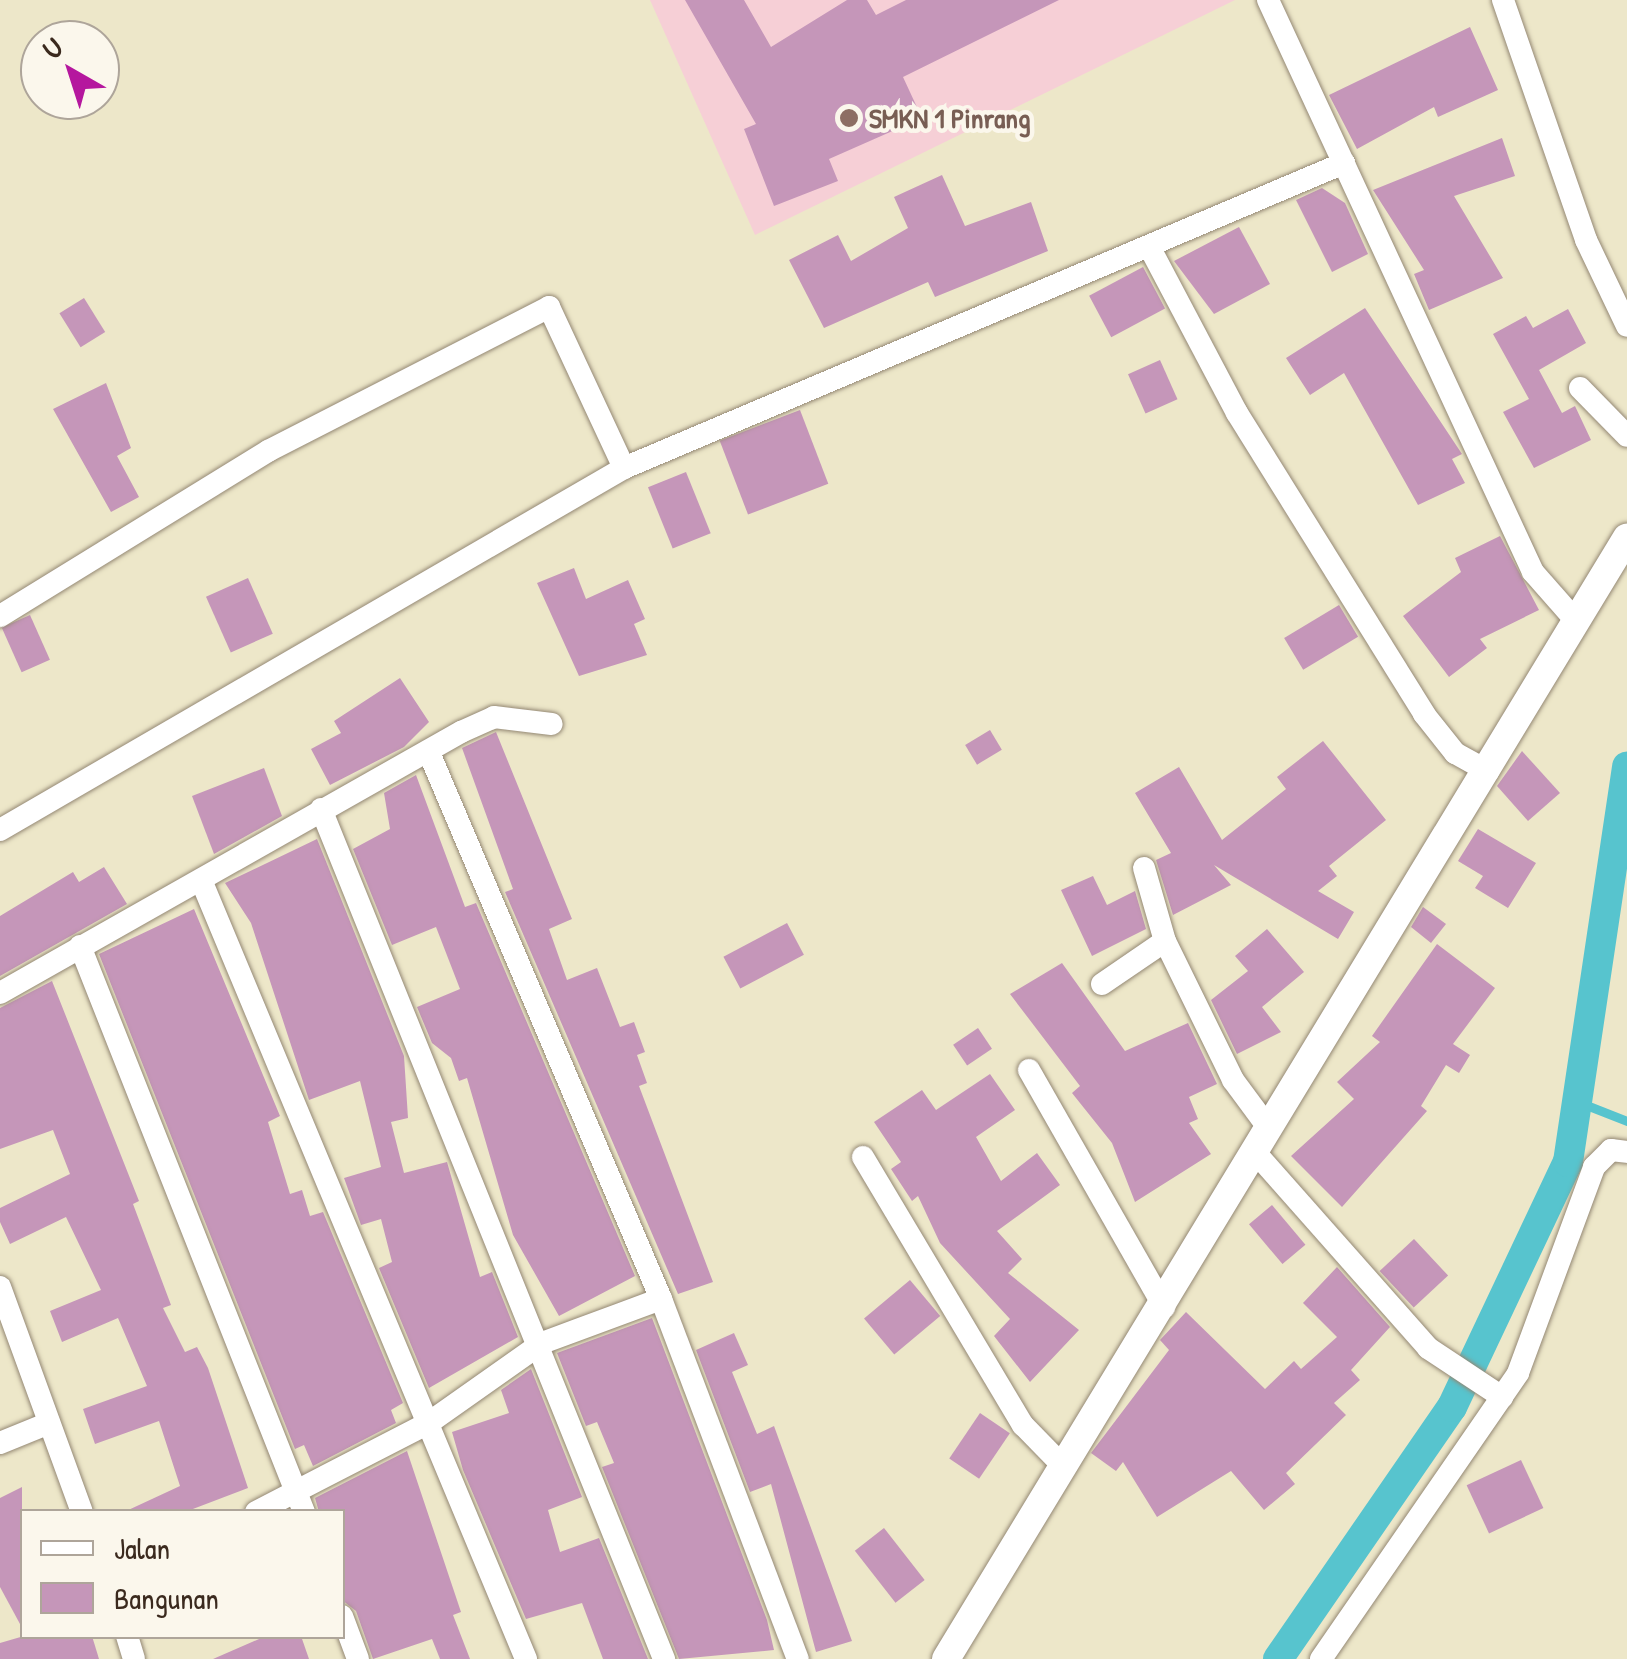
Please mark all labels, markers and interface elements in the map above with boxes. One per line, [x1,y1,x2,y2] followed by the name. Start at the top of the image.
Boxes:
[20,20,120,120] north arrow
[34,29,70,68] text: U
[869,101,1030,135] place label: SMKN 1 Pinrang
[838,107,860,129] marker: SMKN 1 Pinrang
[20,1509,345,1639] legend
[114,1528,170,1568] text: Jalan
[114,1578,219,1618] text: Bangunan

